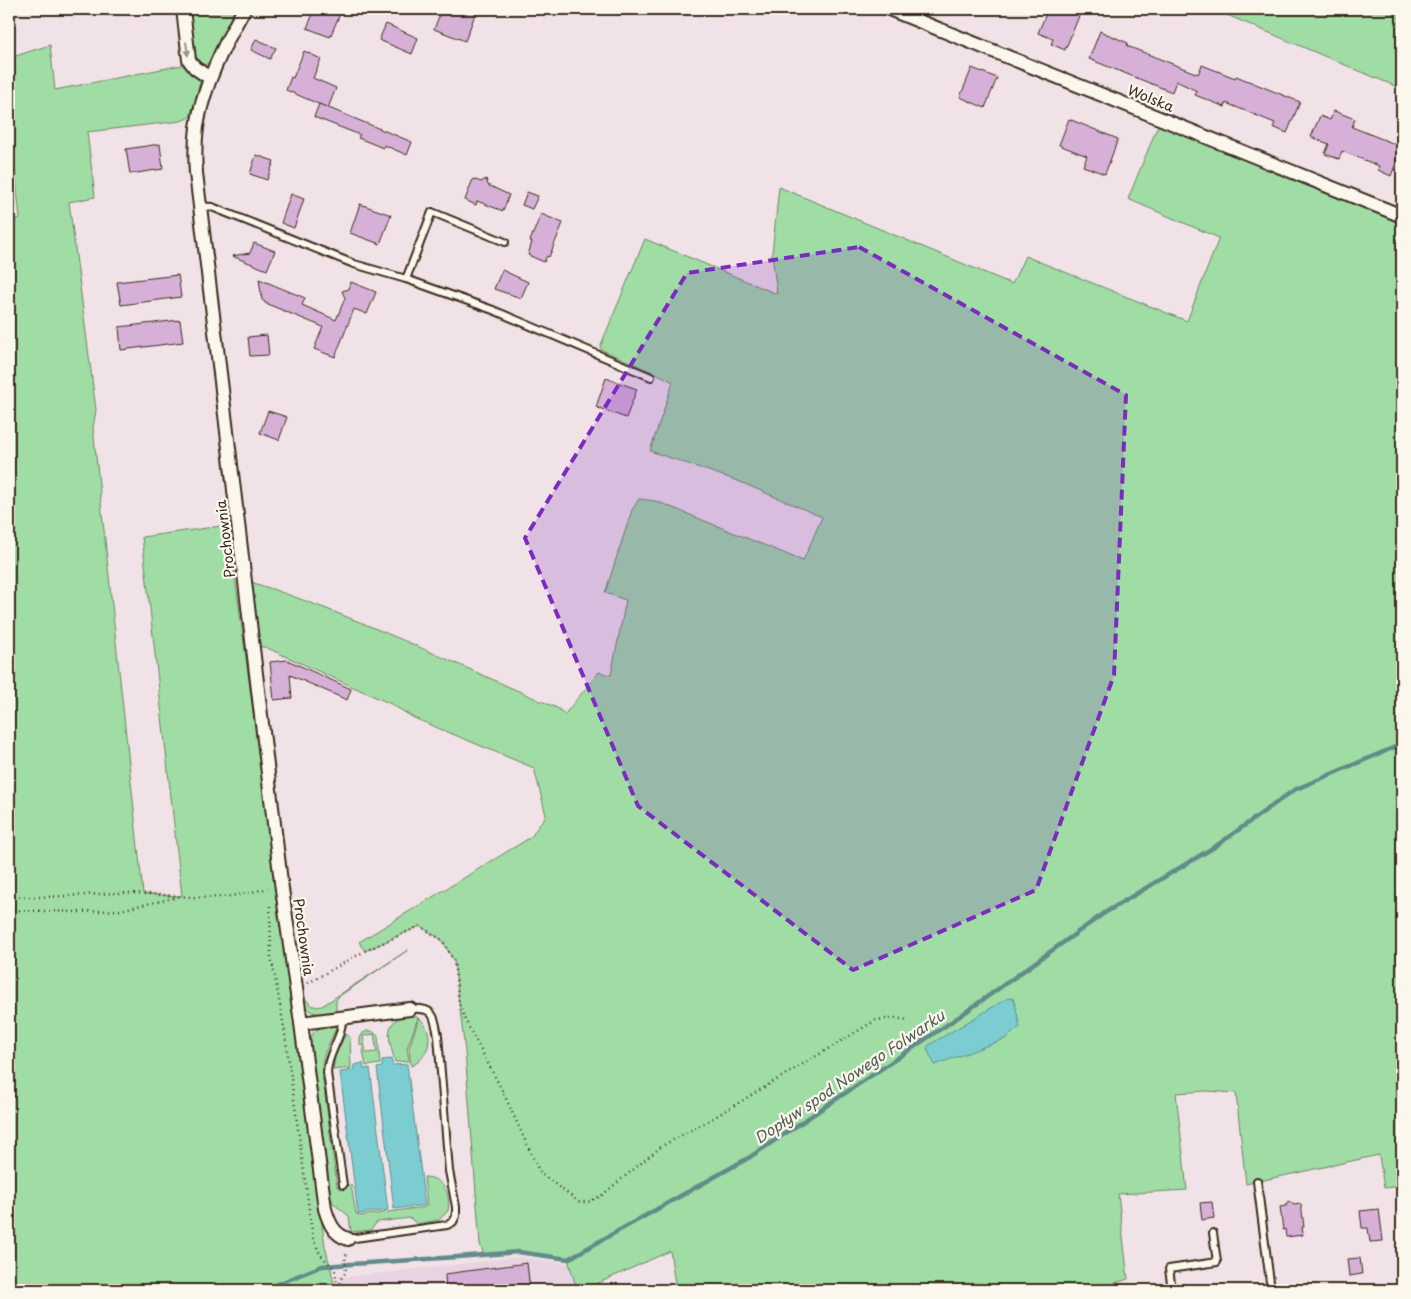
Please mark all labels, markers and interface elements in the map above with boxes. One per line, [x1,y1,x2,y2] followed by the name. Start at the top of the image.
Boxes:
[183,41,191,57] one-way arrow
[1125,79,1178,117] street label: Wolska
[210,498,240,579] street label: Prochownia
[288,897,320,978] street label: Prochownia
[749,1003,950,1149] water label: Dopływ spod Nowego Folwarku

